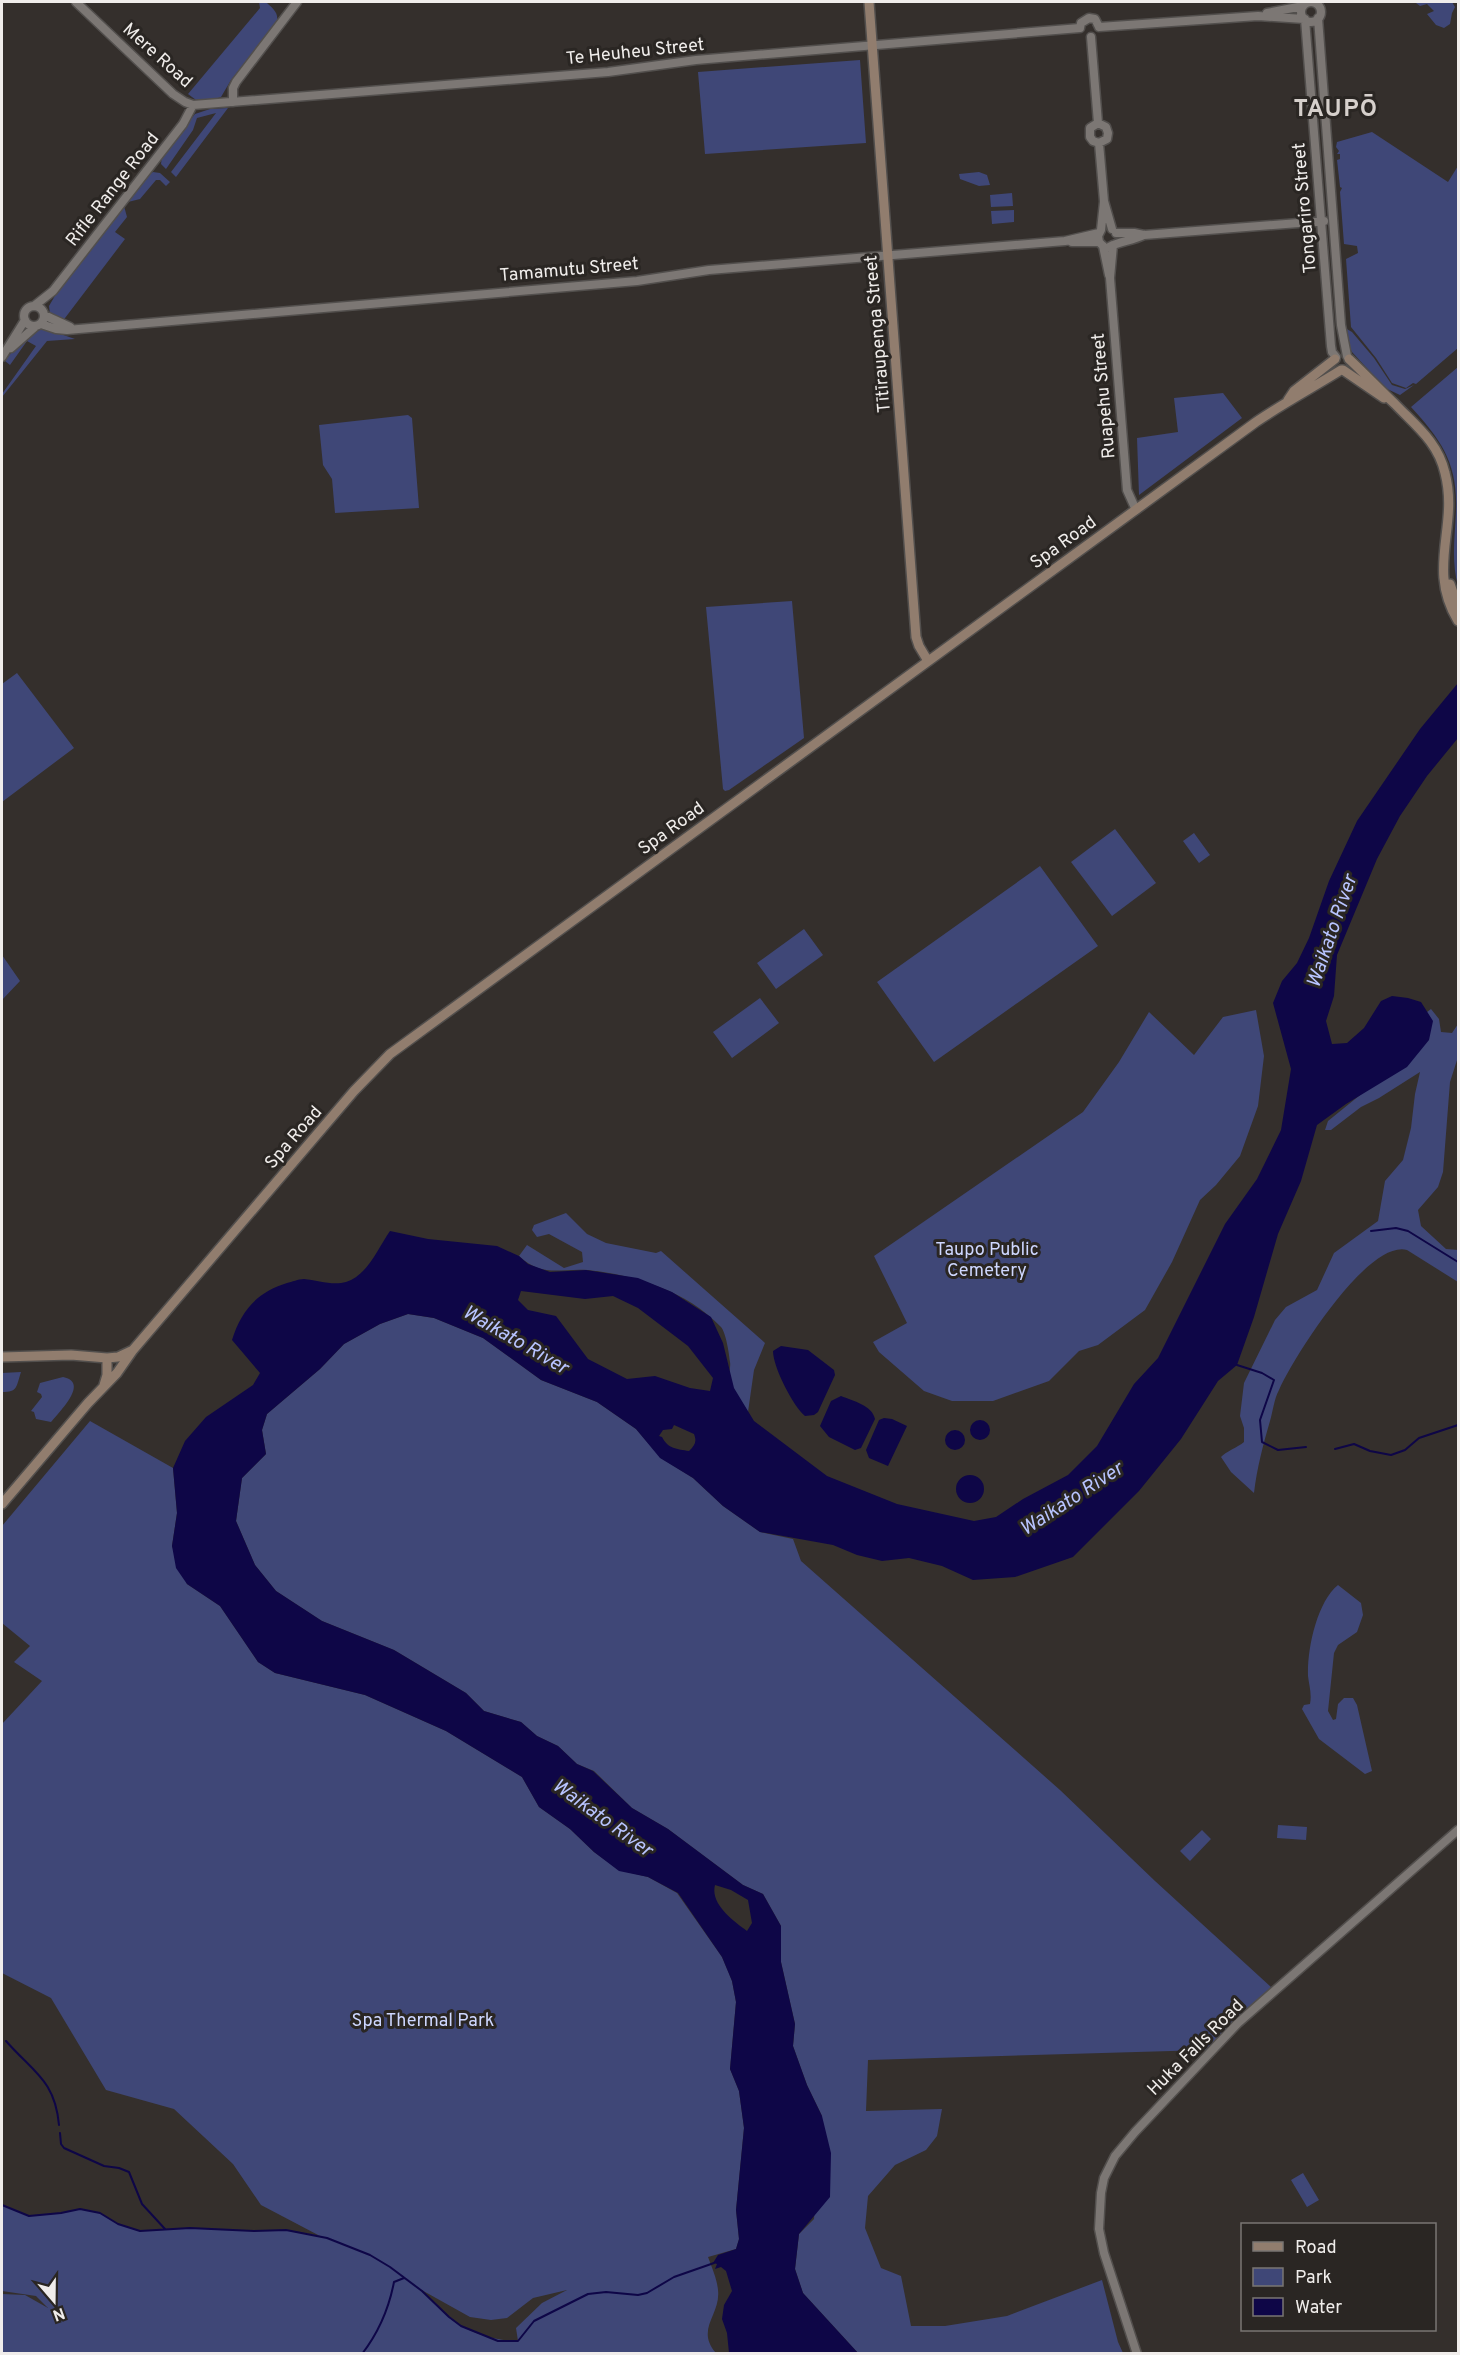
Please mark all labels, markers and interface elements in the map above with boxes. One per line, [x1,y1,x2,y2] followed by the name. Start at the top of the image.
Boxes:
[117,19,197,94] street label: Mere Road
[565,34,706,71] street label: Te Heuheu Street
[1293,94,1379,125] district label: TAUPŌ
[61,128,165,252] street label: Rifle Range Road
[1288,142,1323,274] street label: Tongariro Street
[499,253,640,288] street label: Tamamutu Street
[860,254,897,414] street label: Tītīraupenga Street
[1088,332,1121,460] street label: Ruapehu Street
[1026,511,1102,575] street label: Spa Road
[634,797,710,861] street label: Spa Road
[1301,870,1365,992] water label: Waikato River
[260,1102,328,1174] street label: Spa Road
[935,1239,1039,1283] park label: Taupo Public Cemetery
[457,1300,574,1382] water label: Waikato River
[1016,1456,1130,1543] water label: Waikato River
[546,1773,658,1865] water label: Waikato River
[1143,1995,1249,2101] street label: Huka Falls Road
[352,2010,494,2033] park label: Spa Thermal Park
[1241,2223,1436,2331] legend
[1295,2237,1337,2260] text: Road
[1295,2267,1332,2290] text: Park
[24,2271,84,2331] north arrow
[1295,2297,1342,2320] text: Water
[50,2302,67,2325] text: N

